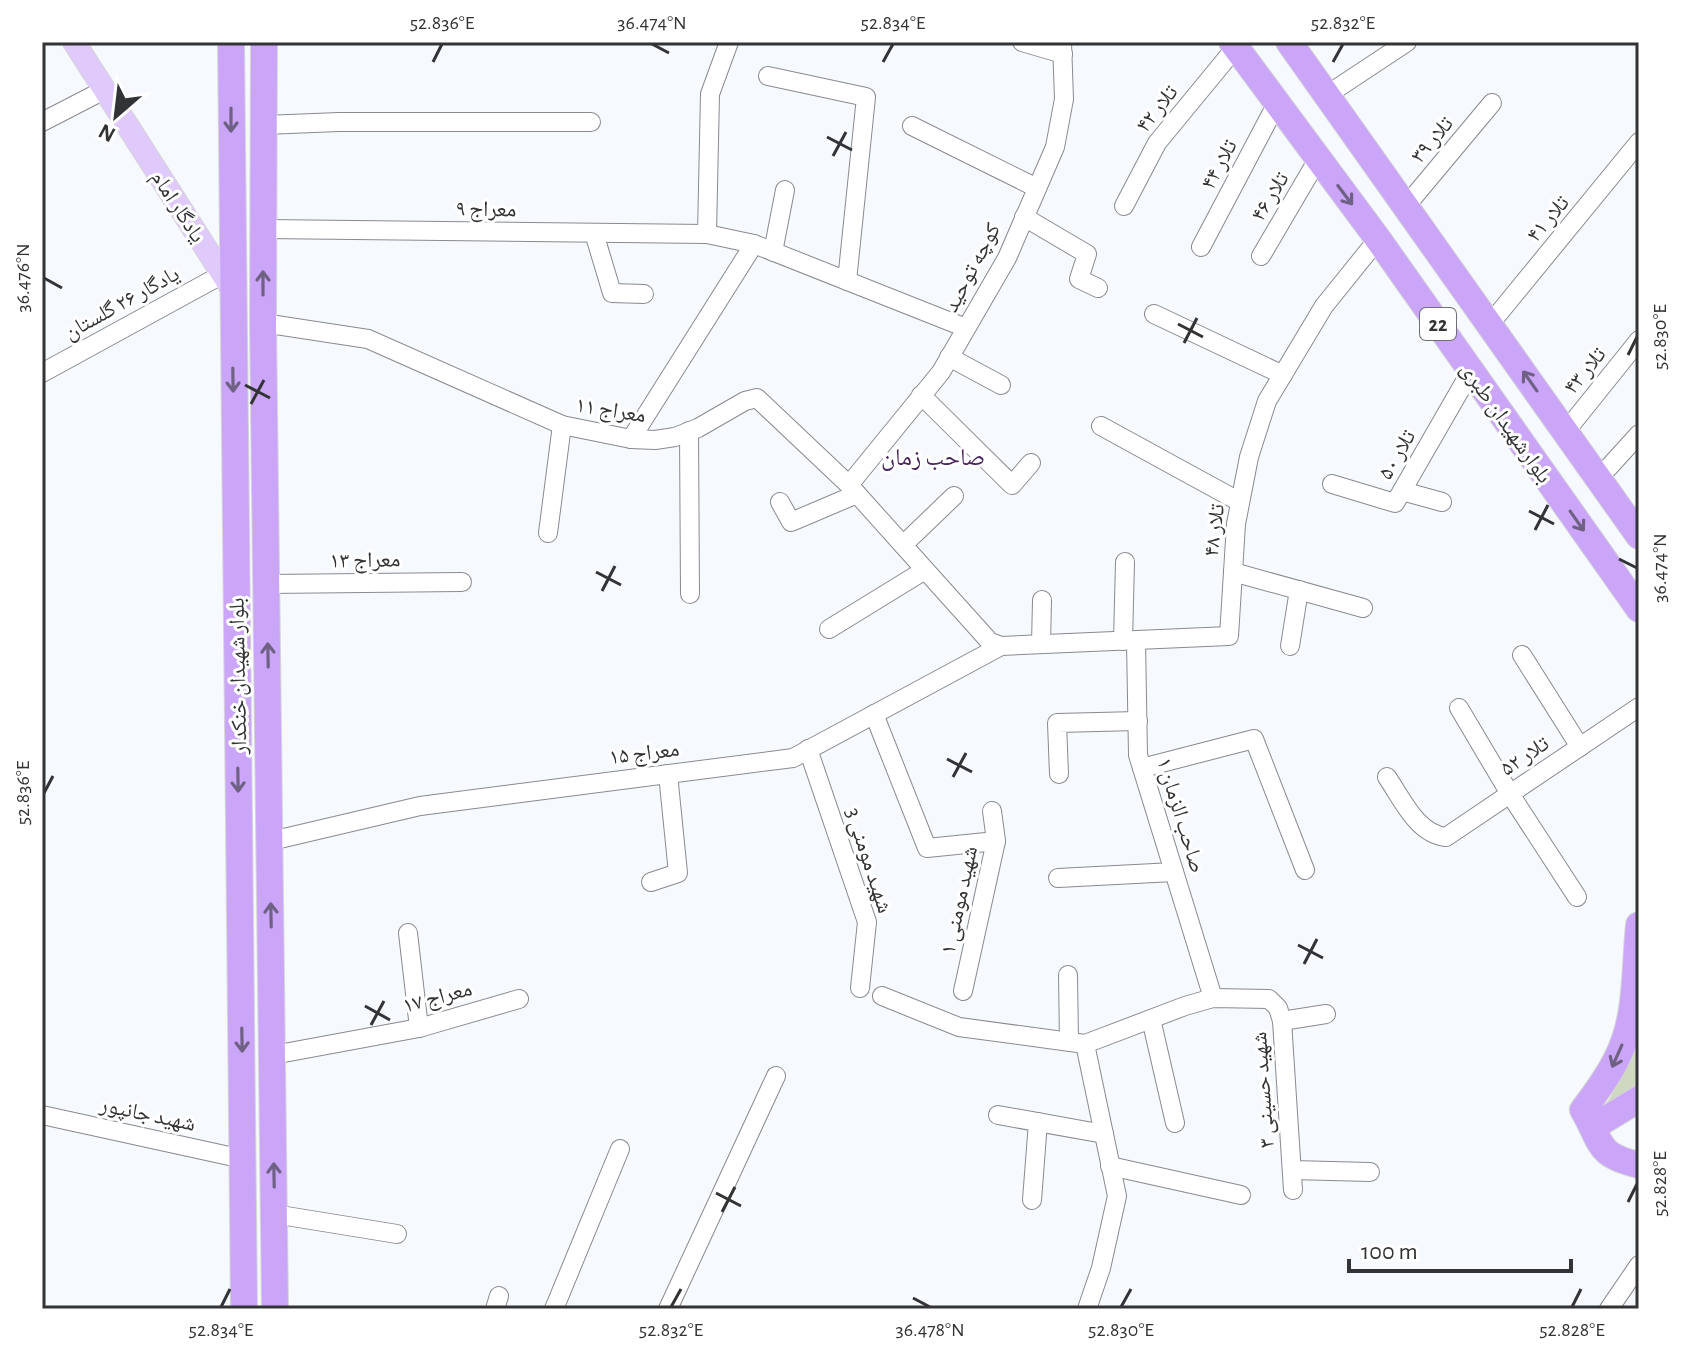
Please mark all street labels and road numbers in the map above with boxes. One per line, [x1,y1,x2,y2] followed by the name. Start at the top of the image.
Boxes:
[1132,81,1182,136] street label: تلار ۴۲
[1406,112,1458,167] street label: تلار ۳۹
[1197,136,1241,193] street label: تلار ۴۴
[144,167,209,248] street label: یادگار امام
[1247,168,1293,225] street label: تلار ۴۶
[1522,191,1574,246] street label: تلار ۴۱
[455,197,517,223] street label: معراج ۹
[939,219,1006,316] street label: کوچه توحید
[60,262,184,345] street label: یادگار ۲۶ گلستان
[1420,308,1456,340] road number: 22
[1560,343,1610,398] street label: تلار ۴۳
[1455,358,1556,488] street label: بلوارشهیدان طبری
[574,394,647,428] street label: معراج ۱۱
[1374,426,1420,483] street label: تلار ۵۰
[1200,502,1228,558] street label: تلار ۴۸
[330,548,401,574] street label: معراج ۱۳
[226,597,252,756] street label: بلوار شهیدان خنکدار
[1496,732,1553,780] street label: تلار ۵۲
[608,738,681,770] street label: معراج ۱۵
[1151,755,1209,876] street label: صاحب الزمان ۱
[840,805,896,916] street label: شهید مومنی 3
[937,844,983,957] street label: شهید مومنی ۱
[400,977,475,1019] street label: معراج ۱۷
[1248,1031,1280,1149] street label: شهید حسینی ۳
[97,1093,198,1137] street label: شهید جانپور

